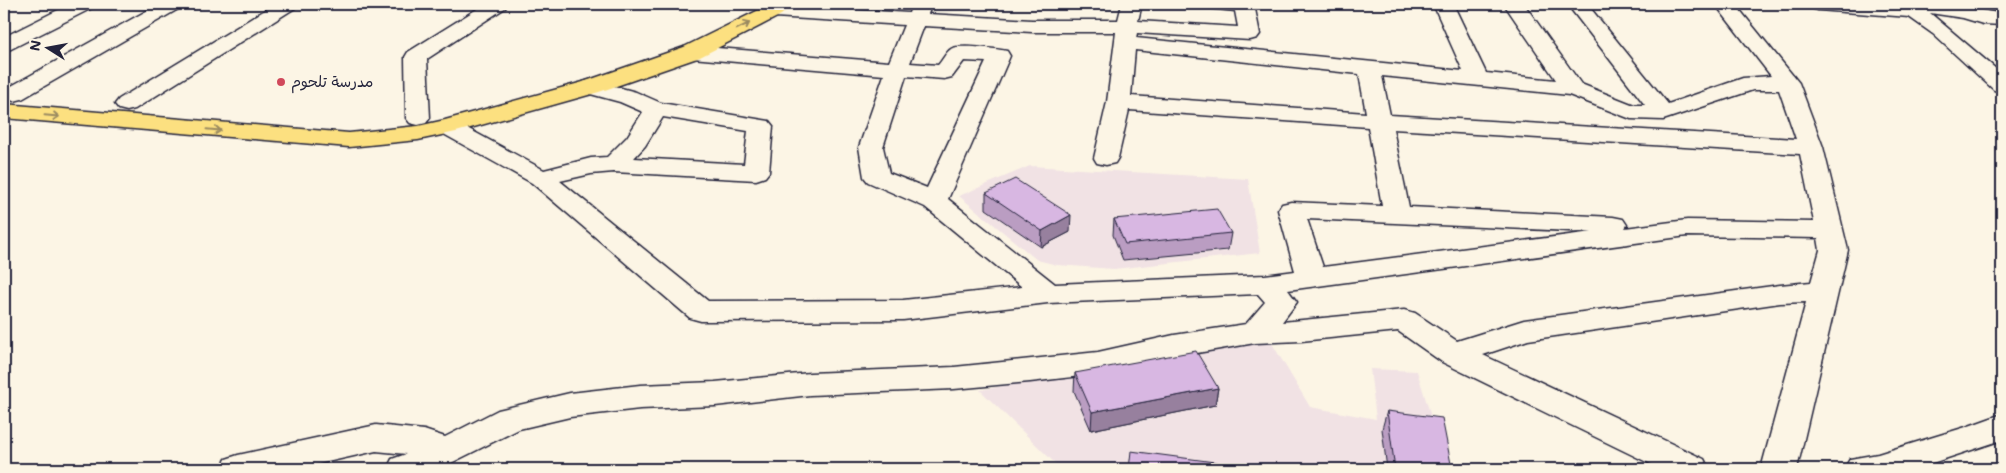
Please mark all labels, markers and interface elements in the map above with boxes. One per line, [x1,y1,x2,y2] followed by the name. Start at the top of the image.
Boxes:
[735,21,750,31] one-way arrow
[22,22,72,72] north arrow
[24,38,45,52] text: N
[291,71,373,94] place label: مدرسة تلحوم
[275,76,287,88] marker: مدرسة تلحوم
[44,111,60,121] one-way arrow
[206,125,222,134] one-way arrow

